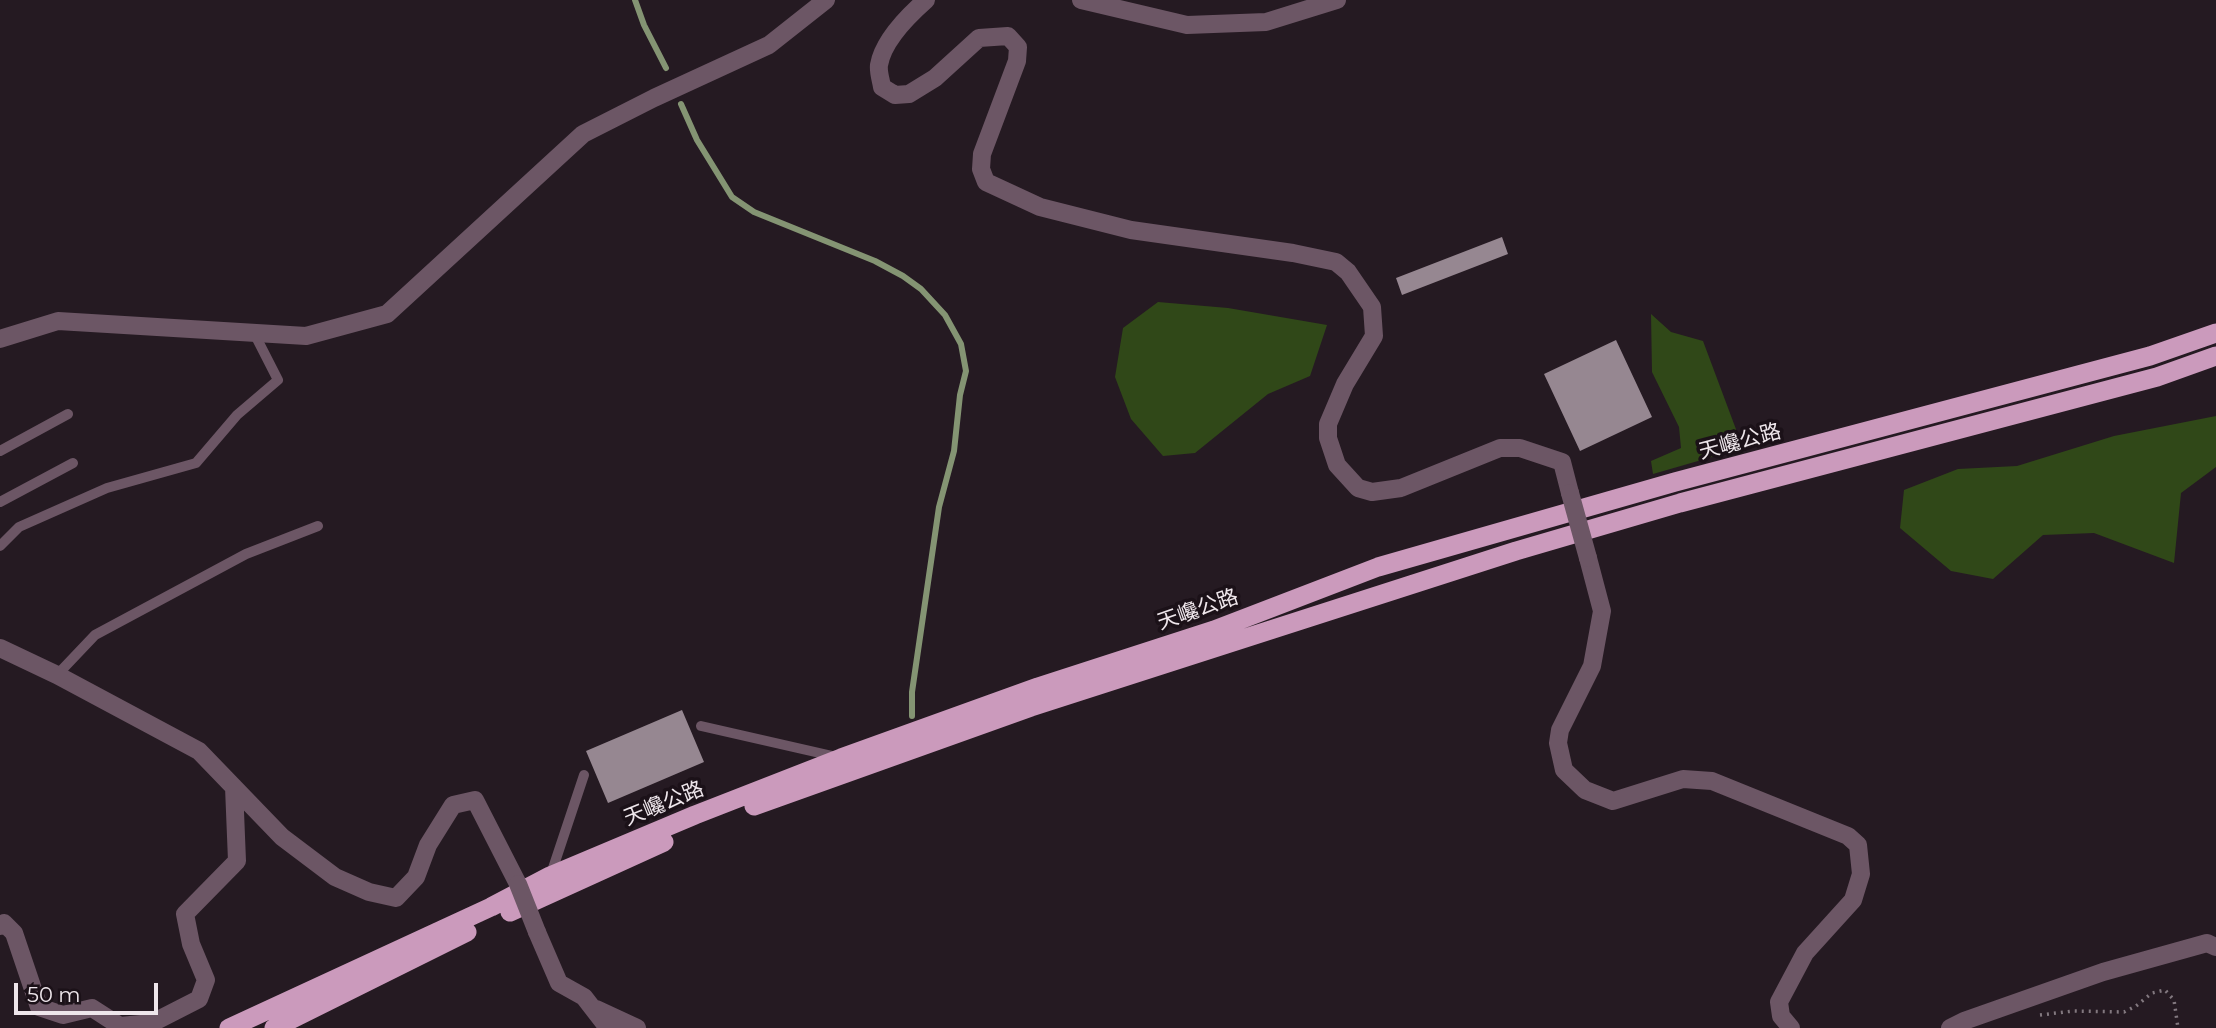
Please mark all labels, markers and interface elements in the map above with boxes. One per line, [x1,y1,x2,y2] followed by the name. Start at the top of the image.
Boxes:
[1696,419,1784,465] street label: 天巉公路
[1154,584,1242,636] street label: 天巉公路
[620,777,708,831] street label: 天巉公路
[18,968,161,1012] scale bar
[27,982,81,1007] text: 50 m

